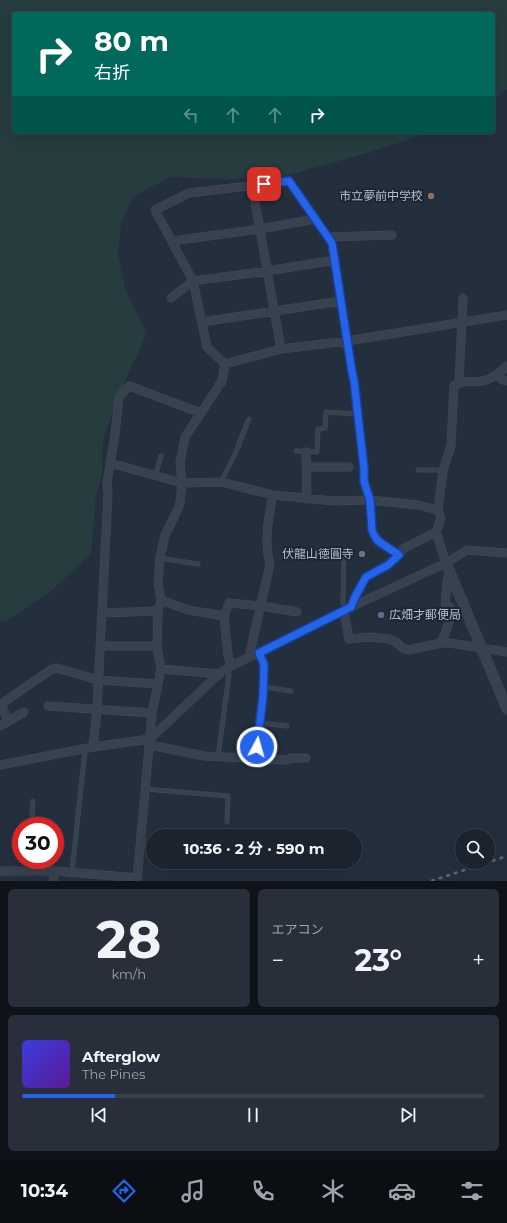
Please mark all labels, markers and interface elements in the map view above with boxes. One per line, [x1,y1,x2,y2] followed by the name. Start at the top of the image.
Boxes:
[94,24,169,58] text: 80 m
[28,28,80,80] icon: right
[94,62,130,84] text: 右折
[180,104,202,126] icon: left
[222,104,244,126] icon: ahead
[264,104,286,126] icon: ahead
[306,104,328,126] icon: right
[247,167,281,201] pin
[253,173,275,195] icon: arrive
[339,188,423,203] place label: 市立夢前中学校
[426,191,436,201] marker: 市立夢前中学校
[282,546,354,561] place label: 伏龍山徳圓寺
[357,549,367,559] marker: 伏龍山徳圓寺
[389,607,461,622] place label: 広畑才郵便局
[376,610,386,620] marker: 広畑才郵便局
[236,726,278,768] position arrow
[12,817,64,869] speed limit sign: 30
[455,829,495,869] map controls
[455,829,495,869] button: search
[183,839,325,858] text: 10:36 · 2 分 · 590 m
[96,908,161,971] text: 28
[272,921,324,937] text: エアコン
[354,942,402,979] text: 23°
[272,947,284,974] text: −
[472,947,485,974] text: +
[111,966,146,982] text: km/h
[82,1047,160,1066] text: Afterglow
[82,1066,145,1082] text: The Pines
[88,1104,110,1126] icon: previous
[242,1104,264,1126] icon: pause
[397,1104,419,1126] icon: next
[110,1177,138,1205] icon: directions
[179,1177,207,1205] icon: music
[249,1177,277,1205] icon: phone
[319,1177,347,1205] icon: climate
[388,1177,416,1205] icon: car
[458,1177,486,1205] icon: filters
[21,1180,68,1202] text: 10:34

